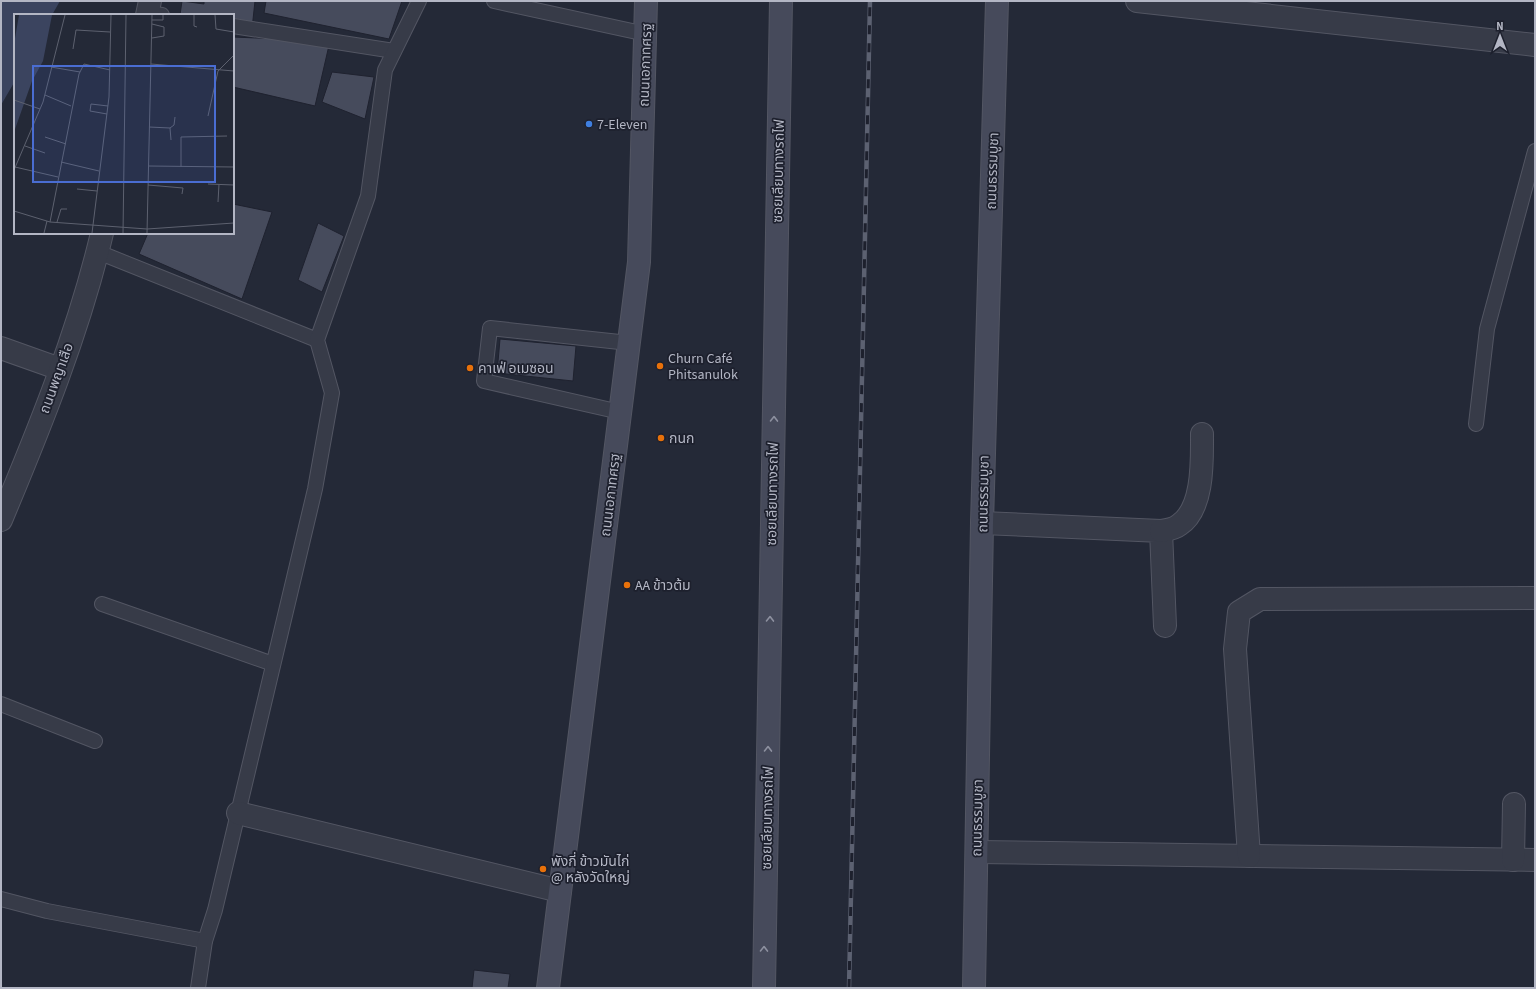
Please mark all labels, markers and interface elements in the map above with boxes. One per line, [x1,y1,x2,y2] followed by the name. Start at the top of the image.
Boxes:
[14,14,234,234] inset map
[1480,16,1520,56] north arrow
[1496,19,1504,34] text: N
[635,23,657,107] street label: ถนนเอกาทศรฐ
[597,115,647,135] place label: 7-Eleven
[584,119,594,129] marker: 7-Eleven
[768,119,790,223] street label: ซอยเลียบทางรถไฟ
[982,132,1004,210] street label: ถนนธรรมบูชา
[35,340,79,416] street label: ถนนพญาเสือ
[668,349,738,385] place label: Churn Café Phitsanulok
[478,359,554,379] place label: คาเฟ่ อเมซอน
[655,361,665,371] marker: Churn Café Phitsanulok
[465,363,475,373] marker: คาเฟ่ อเมซอน
[770,416,778,422] one-way arrow
[669,429,694,449] place label: กนก
[656,433,666,443] marker: กนก
[762,442,784,546] street label: ซอยเลียบทางรถไฟ
[596,452,626,538] street label: ถนนเอกาทศรฐ
[973,455,995,533] street label: ถนนธรรมบูชา
[635,576,691,596] place label: AA ข้าวต้ม
[622,580,632,590] marker: AA ข้าวต้ม
[766,616,774,622] one-way arrow
[764,746,772,752] one-way arrow
[757,766,779,870] street label: ซอยเลียบทางรถไฟ
[967,779,989,857] street label: ถนนธรรมบูชา
[551,851,630,888] place label: พังกี่ ข้าวมันไก่ @ หลังวัดใหญ่
[538,864,548,874] marker: พังกี่ ข้าวมันไก่ @ หลังวัดใหญ่
[760,946,768,952] one-way arrow

